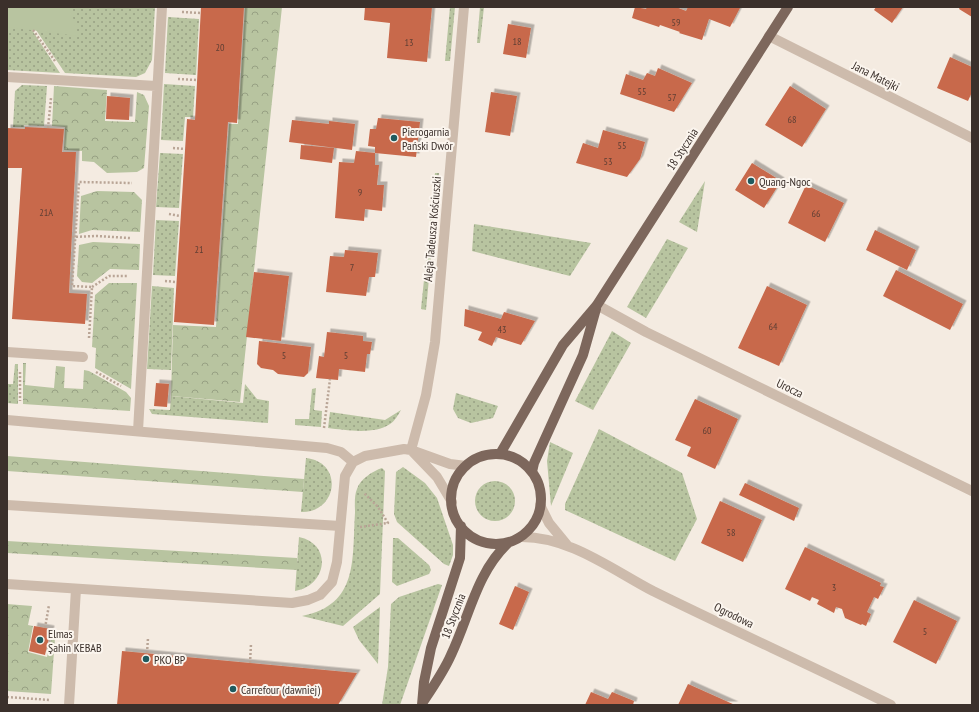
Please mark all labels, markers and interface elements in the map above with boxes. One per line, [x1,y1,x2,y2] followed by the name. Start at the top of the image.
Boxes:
[672,16,681,29] house number: 59
[513,35,522,48] house number: 18
[405,36,414,49] house number: 13
[216,41,225,54] house number: 20
[849,57,902,94] street label: Jana Matejki
[638,85,647,98] house number: 55
[668,91,677,104] house number: 57
[788,113,797,126] house number: 68
[402,124,453,153] place label: Pierogarnia Pański Dwór
[663,125,701,173] street label: 18 Stycznia
[389,133,399,143] marker: Pierogarnia Pański Dwór
[618,139,627,152] house number: 55
[604,155,613,168] house number: 53
[759,174,811,189] place label: Quang-Ngoc
[420,176,444,282] street label: Aleja Tadeusza Kościuszki
[746,176,756,186] marker: Quang-Ngoc
[358,186,362,199] house number: 9
[39,206,53,219] house number: 21A
[812,207,821,220] house number: 66
[195,243,204,256] house number: 21
[350,261,354,274] house number: 7
[769,320,778,333] house number: 64
[498,323,507,336] house number: 43
[282,349,286,362] house number: 5
[344,349,348,362] house number: 5
[774,375,806,401] street label: Urocza
[703,424,712,437] house number: 60
[727,526,736,539] house number: 58
[832,581,836,594] house number: 3
[438,591,469,641] street label: 18 Stycznia
[712,599,757,631] street label: Ogrodowa
[923,625,927,638] house number: 5
[48,626,102,655] place label: Elmas Şahin KEBAB
[35,635,45,645] marker: Elmas Şahin KEBAB
[154,652,186,667] place label: PKO BP
[141,654,151,664] marker: PKO BP
[241,682,320,697] place label: Carrefour (dawniej)
[228,684,238,694] marker: Carrefour (dawniej)

